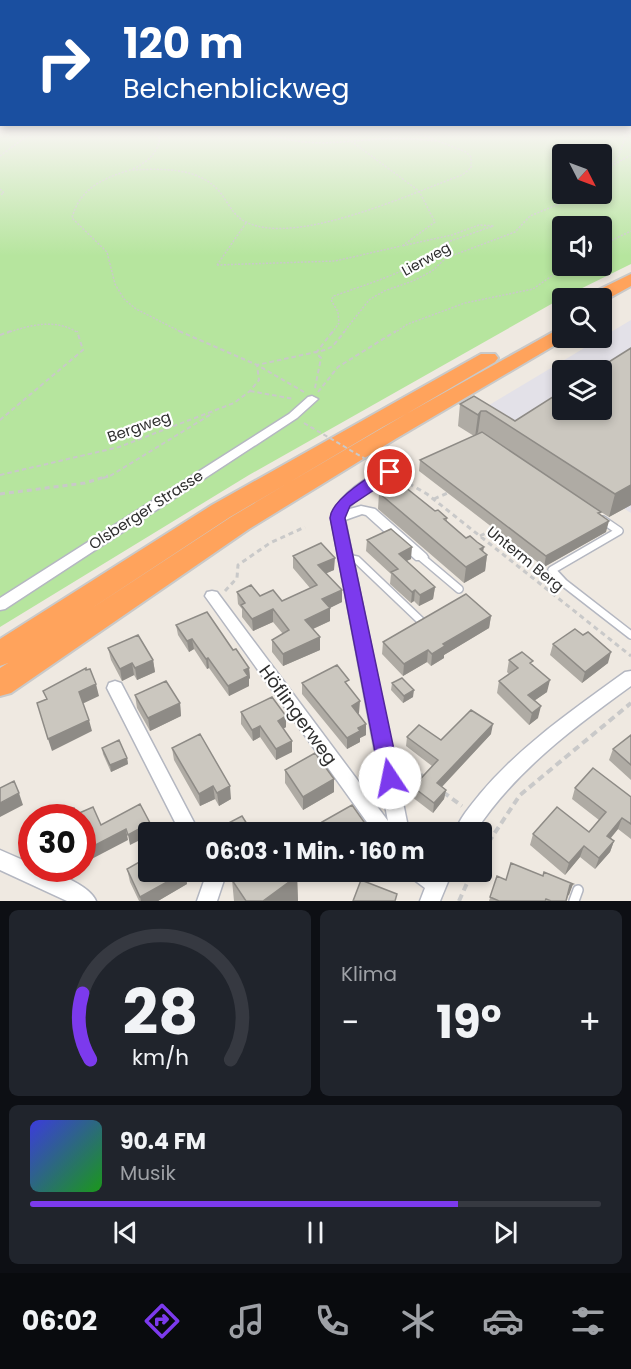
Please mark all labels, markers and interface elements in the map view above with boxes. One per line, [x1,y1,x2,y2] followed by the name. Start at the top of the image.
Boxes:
[123,14,244,73] text: 120 m
[24,24,102,102] icon: right
[123,70,350,107] text: Belchenblickweg
[552,144,612,204] north arrow
[552,144,612,420] map controls
[552,216,612,276] button: sound
[398,237,454,281] street label: Lierweg
[552,288,612,348] button: search
[552,360,612,420] button: layers
[104,406,173,447] street label: Bergweg
[364,446,415,497] pin
[373,455,406,488] icon: arrive
[85,465,207,554] street label: Olsberger Strasse
[482,521,568,596] street label: Unterm Berg
[253,659,343,770] street label: Höflingerweg
[358,746,422,810] position arrow
[18,804,96,882] speed limit sign: 30
[205,836,425,867] text: 06:03 · 1 Min. · 160 m
[341,960,397,988] text: Klima
[122,968,198,1056] text: 28
[436,991,502,1054] text: 19°
[341,999,359,1046] text: −
[578,999,601,1046] text: +
[131,1042,189,1073] text: km/h
[120,1126,206,1157] text: 90.4 FM
[120,1159,176,1187] text: Musik
[109,1216,142,1249] icon: previous
[299,1216,332,1249] icon: pause
[489,1216,522,1249] icon: next
[141,1300,183,1342] icon: directions
[226,1300,268,1342] icon: music
[311,1300,353,1342] icon: phone
[397,1300,439,1342] icon: climate
[482,1300,524,1342] icon: car
[567,1300,609,1342] icon: filters
[22,1302,97,1339] text: 06:02

